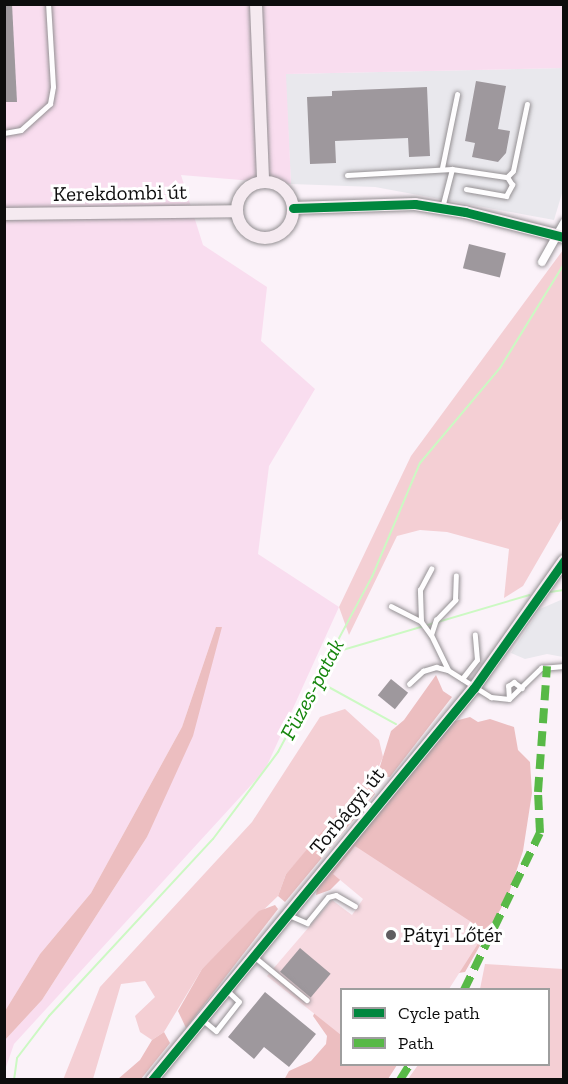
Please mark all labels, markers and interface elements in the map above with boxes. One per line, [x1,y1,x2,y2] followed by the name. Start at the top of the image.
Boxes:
[53,179,187,207] street label: Kerekdombi út
[274,634,350,744] water label: Füzes-patak
[304,762,390,860] street label: Torbágyi út
[403,922,503,948] place label: Pátyi Lőtér
[384,928,398,942] marker: Pátyi Lőtér
[340,988,550,1066] legend
[398,1002,480,1024] text: Cycle path
[398,1032,434,1054] text: Path

